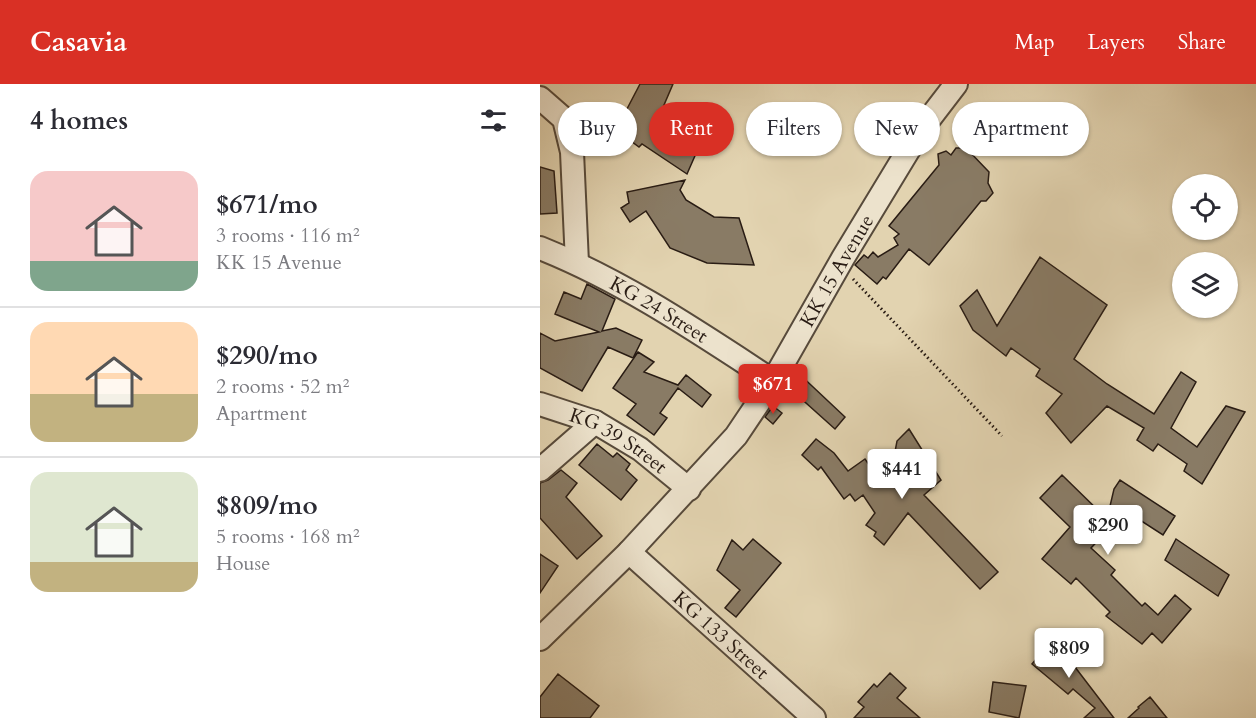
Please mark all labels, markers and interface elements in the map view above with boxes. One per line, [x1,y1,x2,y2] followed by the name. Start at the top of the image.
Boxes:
[30,23,127,61] text: Casavia
[1015,28,1055,57] text: Map
[1088,28,1145,57] text: Layers
[1178,28,1226,57] text: Share
[558,102,637,156] chip: Buy
[649,102,734,156] chip: Rent
[746,102,842,156] chip: Filters
[854,102,940,156] chip: New
[952,102,1089,156] chip: Apartment
[30,103,128,138] text: 4 homes
[477,104,510,137] icon: filters
[1172,174,1238,318] map controls
[1172,174,1238,240] button: locate
[216,187,318,222] text: $671/mo
[78,195,150,267] icon: home
[793,209,880,332] street label: KK 15 Avenue
[216,222,360,249] text: 3 rooms · 116 m²
[216,249,342,276] text: KK 15 Avenue
[1172,252,1238,318] button: layers
[605,269,714,349] street label: KG 24 Street
[216,338,318,373] text: $290/mo
[78,346,150,418] icon: home
[737,364,809,415] pin: $671
[753,370,793,397] text: $671
[216,373,349,400] text: 2 rooms · 52 m²
[216,400,307,427] text: Apartment
[566,401,674,480] street label: KG 39 Street
[866,449,938,500] pin: $441
[882,455,922,482] text: $441
[216,488,318,523] text: $809/mo
[78,496,150,568] icon: home
[1072,505,1144,556] pin: $290
[1088,511,1128,538] text: $290
[216,523,360,550] text: 5 rooms · 168 m²
[216,550,270,577] text: House
[667,585,776,686] street label: KG 133 Street
[1033,628,1105,679] pin: $809
[1049,634,1089,661] text: $809

